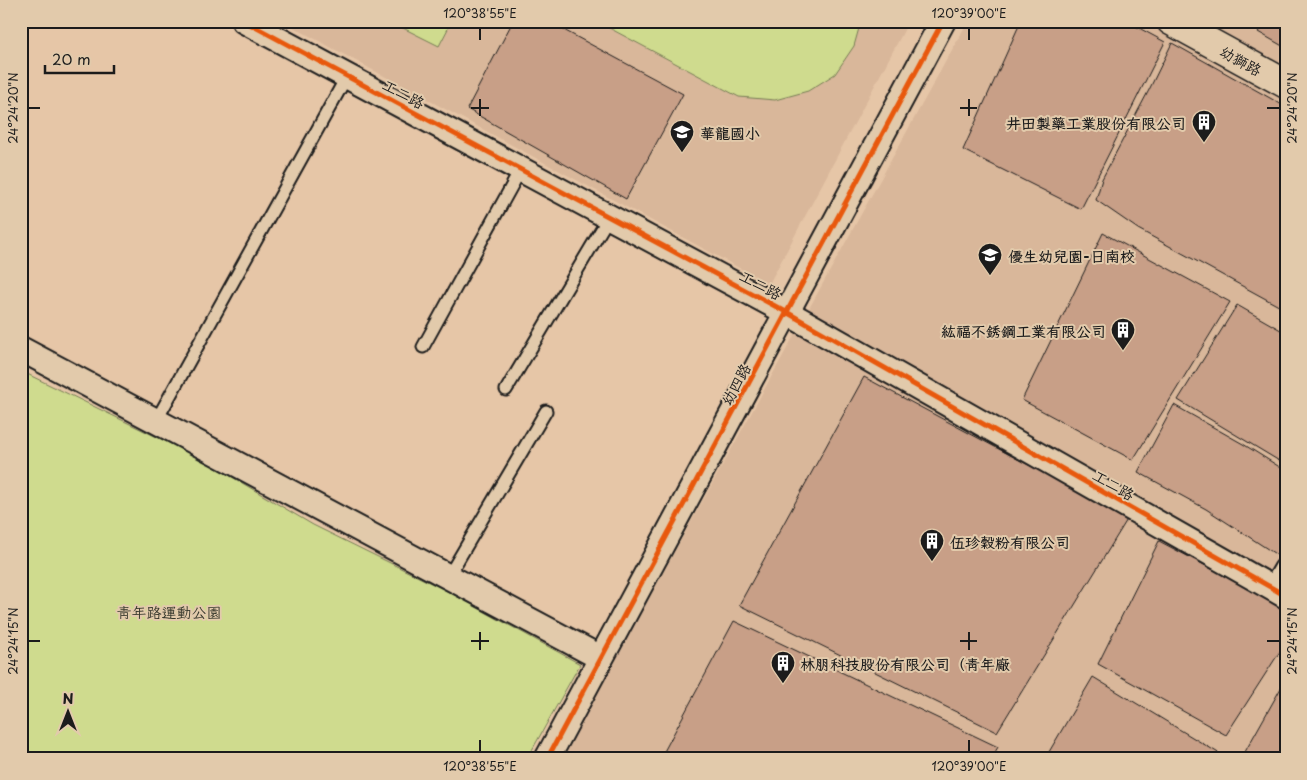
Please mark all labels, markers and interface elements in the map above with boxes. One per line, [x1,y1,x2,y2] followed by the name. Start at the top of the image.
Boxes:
[443,4,517,22] text: 120°38'55"E
[931,4,1007,22] text: 120°39'00"E
[1216,39,1266,81] street label: 幼獅路
[45,42,114,74] scale bar
[52,47,91,70] text: 20 m
[4,72,22,144] text: 24°24'20"N
[379,72,429,114] street label: 工二路
[1283,72,1301,144] text: 24°24'20"N
[1191,109,1217,143] building icon: 井田製藥工業股份有限公司
[1006,111,1186,134] place label: 井田製藥工業股份有限公司
[669,119,695,153] school or university icon: 華龍國小
[700,121,760,144] place label: 華龍國小
[977,242,1003,276] school or university icon: 優生幼兒園-日南校
[1008,244,1135,267] place label: 優生幼兒園-日南校
[736,263,786,305] street label: 工二路
[1110,317,1136,351] building icon: 紘福不銹鋼工業有限公司
[941,319,1106,342] place label: 紘福不銹鋼工業有限公司
[714,359,756,409] street label: 幼四路
[1089,463,1139,505] street label: 工二路
[919,528,945,562] building icon: 伍珍穀粉有限公司
[950,530,1070,553] place label: 伍珍穀粉有限公司
[116,600,222,623] park label: 青年路運動公園
[4,607,22,675] text: 24°24'15"N
[1283,607,1301,675] text: 24°24'15"N
[770,650,796,684] building icon: 林朋科技股份有限公司（青年廠
[800,652,1010,675] place label: 林朋科技股份有限公司（青年廠
[42,688,92,738] north arrow
[62,688,74,709] text: N
[443,757,517,775] text: 120°38'55"E
[931,757,1007,775] text: 120°39'00"E

